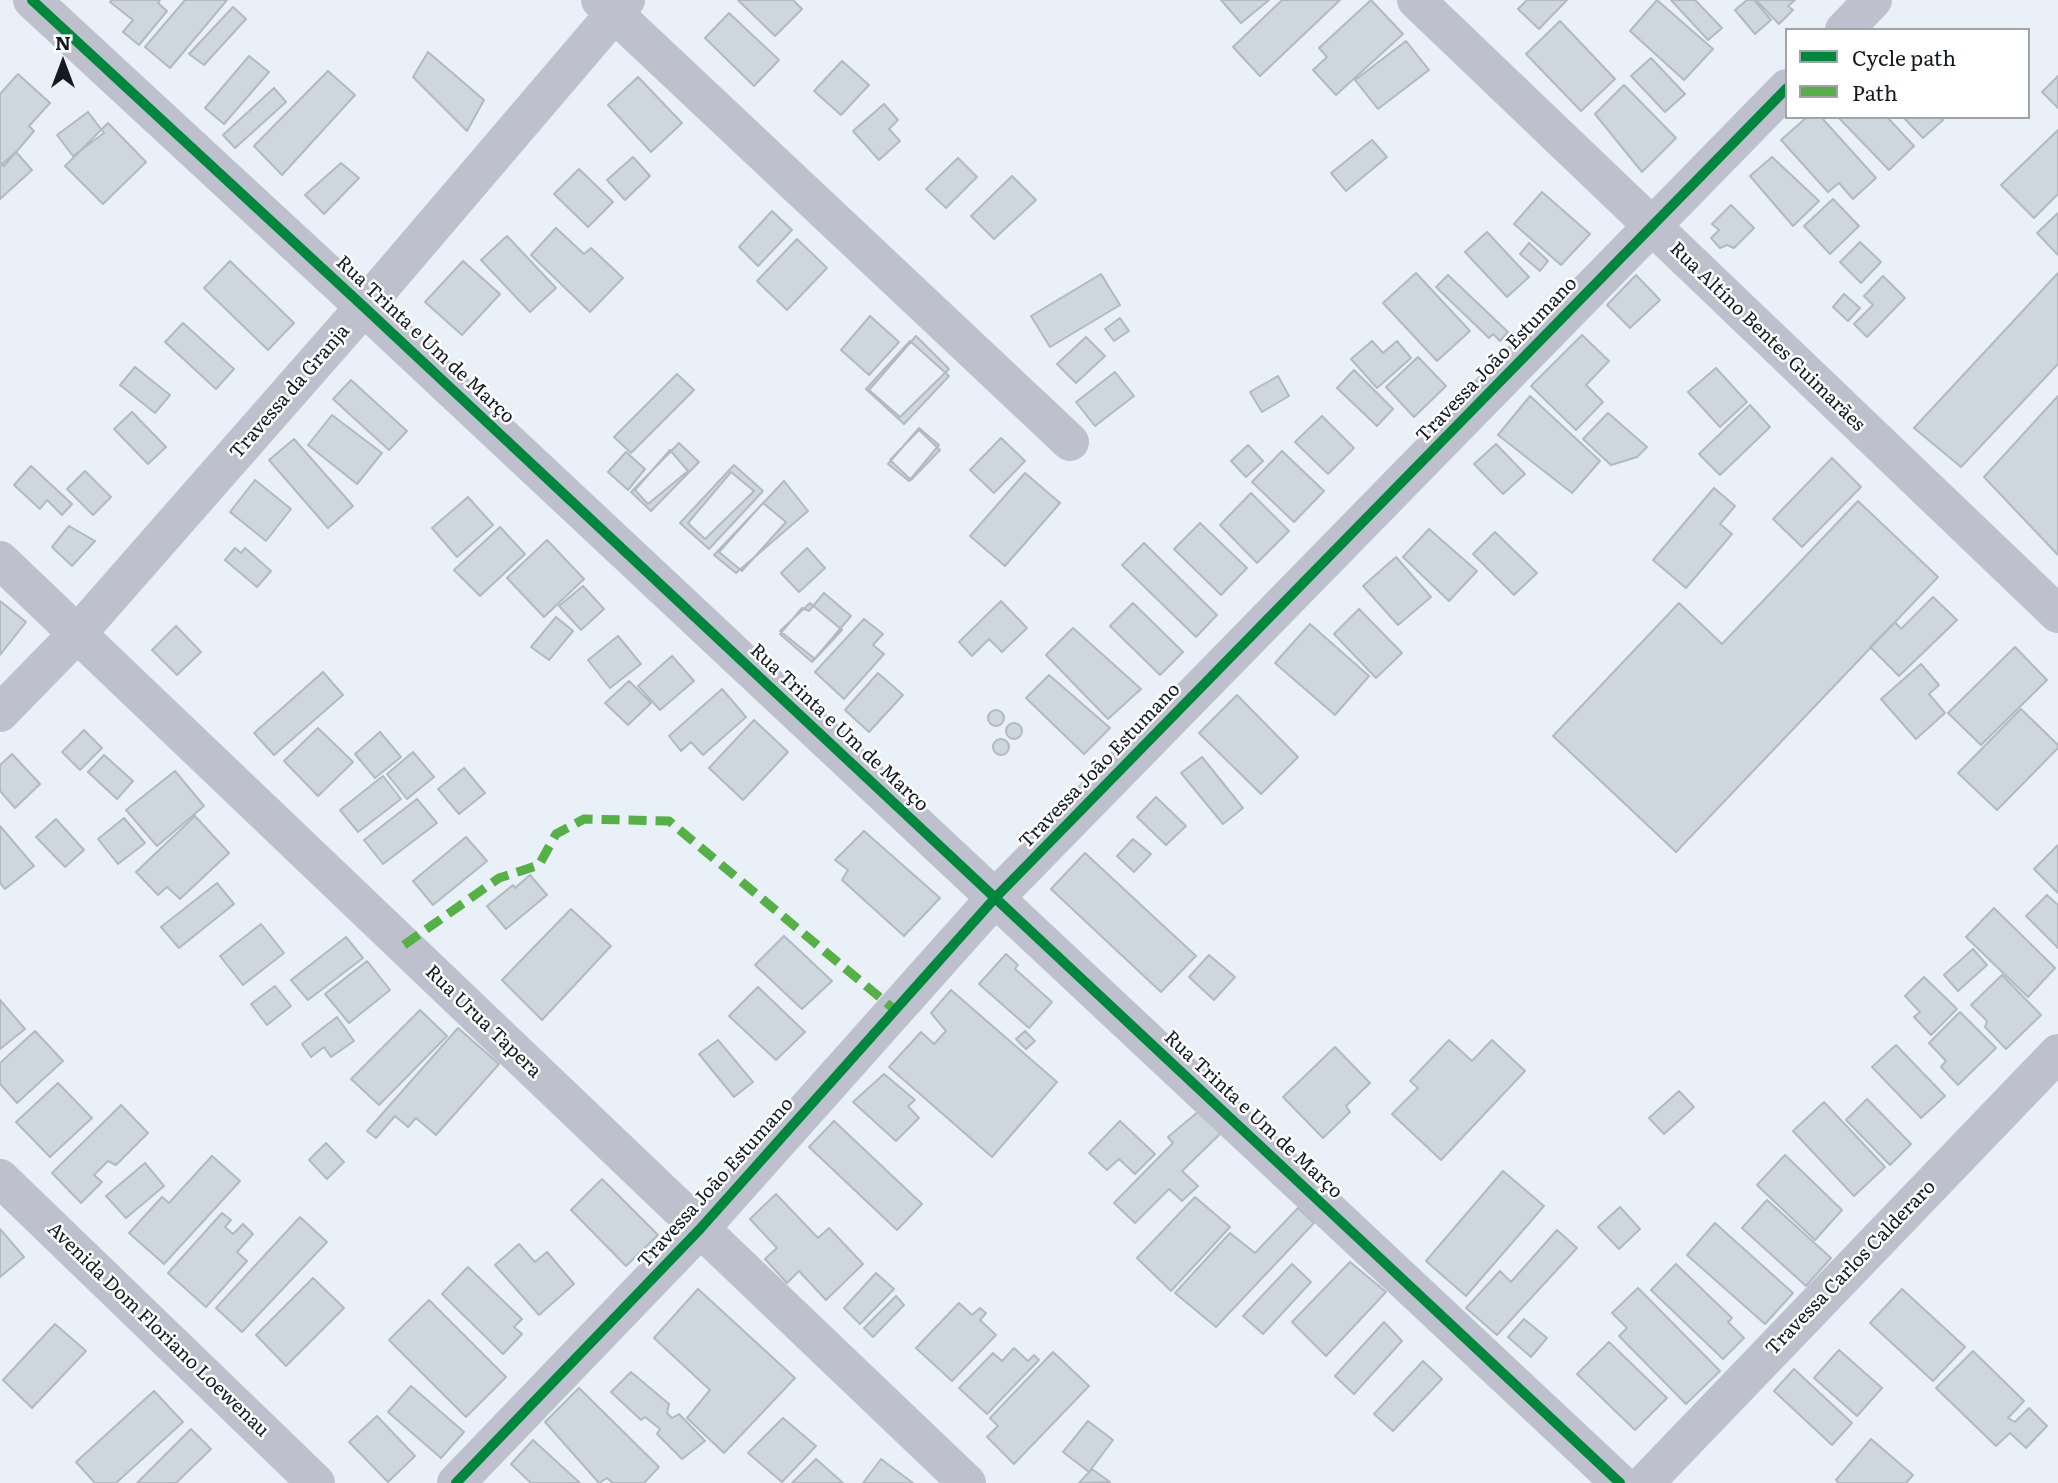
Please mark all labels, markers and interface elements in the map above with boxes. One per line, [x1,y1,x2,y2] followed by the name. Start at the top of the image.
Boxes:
[28,28,98,98] north arrow
[55,28,71,56] text: N
[1785,28,2030,119] legend
[1852,41,1956,72] text: Cycle path
[1852,76,1898,107] text: Path
[1665,238,1869,436] street label: Rua Altíno Bentes Guimarães
[331,251,519,429] street label: Rua Trinta e Um de Março
[1412,272,1582,448] street label: Travessa João Estumano
[225,320,355,464] street label: Travessa da Granja
[745,639,933,817] street label: Rua Trinta e Um de Março
[1015,678,1185,854] street label: Travessa João Estumano
[420,961,546,1083] street label: Rua Urua Tapera
[1159,1026,1347,1204] street label: Rua Trinta e Um de Março
[633,1093,799,1273] street label: Travessa João Estumano
[1761,1176,1941,1360] street label: Travessa Carlos Calderaro
[42,1218,274,1442] street label: Avenida Dom Floriano Loewenau

